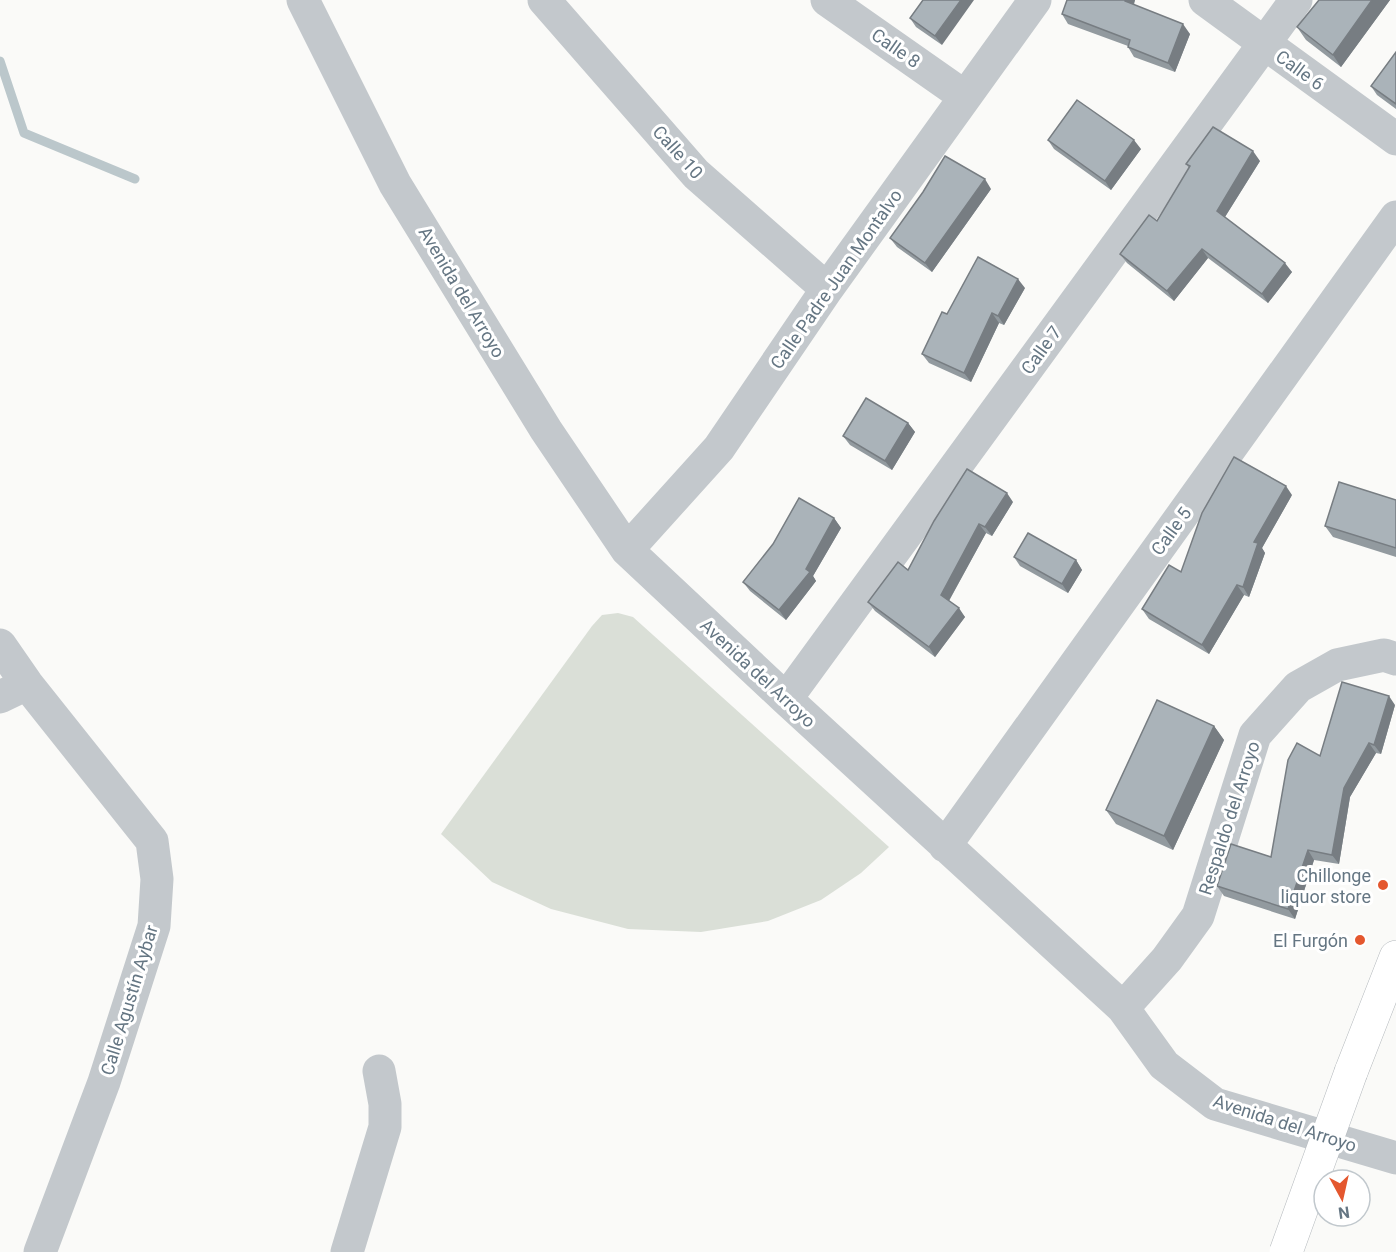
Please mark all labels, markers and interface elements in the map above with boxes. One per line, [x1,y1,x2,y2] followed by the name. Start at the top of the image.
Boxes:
[868,24,924,72] street label: Calle 8
[1272,46,1328,94] street label: Calle 6
[649,121,707,183] street label: Calle 10
[766,185,906,373] street label: Calle Padre Juan Montalvo
[415,223,509,361] street label: Avenida del Arroyo
[1017,322,1065,378] street label: Calle 7
[1147,503,1195,559] street label: Calle 5
[696,614,820,732] street label: Avenida del Arroyo
[1194,739,1264,897] street label: Respaldo del Arroyo
[1281,865,1371,907] place label: Chillonge liquor store
[1376,878,1390,892] marker: Chillonge liquor store
[96,922,162,1078] street label: Calle Agustín Aybar
[1273,930,1348,951] place label: El Furgón
[1353,933,1367,947] marker: El Furgón
[1211,1090,1359,1156] street label: Avenida del Arroyo
[1312,1168,1372,1228] north arrow
[1337,1202,1351,1223] text: N

